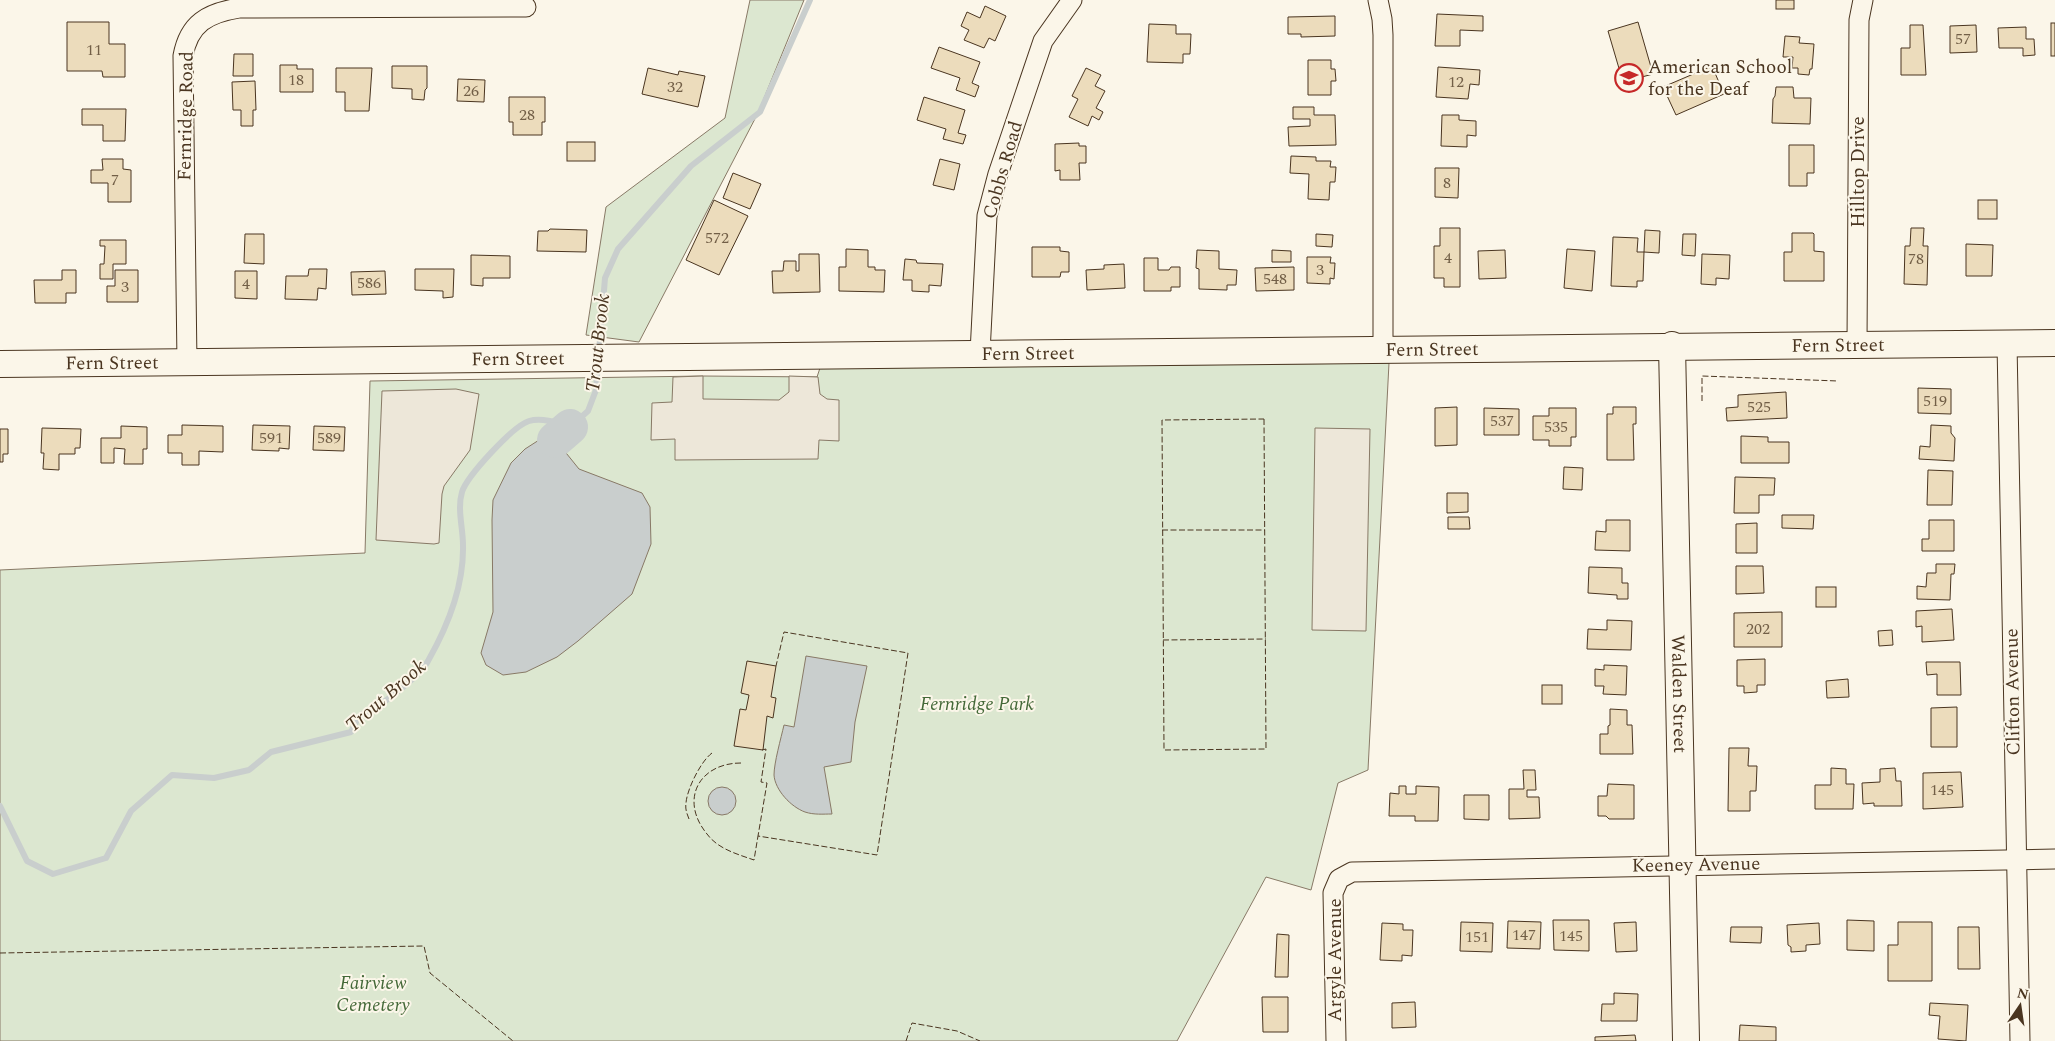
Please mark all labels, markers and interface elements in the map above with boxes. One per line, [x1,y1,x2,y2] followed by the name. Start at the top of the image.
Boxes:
[1955,27,1971,51] house number: 57
[86,38,102,62] house number: 11
[170,51,202,181] street label: Fernridge Road
[1648,53,1792,104] place label: American School for the Deaf
[1614,63,1644,93] school or university icon: American School for the Deaf
[288,68,304,92] house number: 18
[1448,70,1464,94] house number: 12
[667,75,683,99] house number: 32
[463,79,479,103] house number: 26
[519,103,535,127] house number: 28
[1844,116,1873,228] street label: Hilltop Drive
[975,117,1031,223] street label: Cobbs Road
[111,168,119,192] house number: 7
[1443,171,1451,195] house number: 8
[705,226,729,250] house number: 572
[1444,246,1452,270] house number: 4
[1908,247,1924,271] house number: 78
[1316,258,1324,282] house number: 3
[1263,267,1287,291] house number: 548
[357,271,381,295] house number: 586
[242,272,250,296] house number: 4
[121,275,129,299] house number: 3
[578,292,618,394] water label: Trout Brook
[1791,330,1885,360] street label: Fern Street
[1385,334,1479,364] street label: Fern Street
[981,339,1075,368] street label: Fern Street
[471,344,565,374] street label: Fern Street
[65,348,159,378] street label: Fern Street
[1923,389,1947,413] house number: 519
[1747,395,1771,419] house number: 525
[1490,409,1514,433] house number: 537
[1544,415,1568,439] house number: 535
[259,426,283,450] house number: 591
[317,426,341,450] house number: 589
[1746,617,1770,641] house number: 202
[1997,628,2029,756] street label: Clifton Avenue
[1663,634,1695,754] street label: Walden Street
[339,652,434,740] water label: Trout Brook
[920,690,1034,719] park label: Fernridge Park
[1930,778,1954,802] house number: 145
[1631,849,1761,881] street label: Keeney Avenue
[1321,898,1350,1022] street label: Argyle Avenue
[1512,923,1536,947] house number: 147
[1559,924,1583,948] house number: 145
[1465,925,1489,949] house number: 151
[336,969,410,1020] park label: Fairview Cemetery
[1995,981,2045,1031] north arrow
[2015,982,2031,1005] text: N

